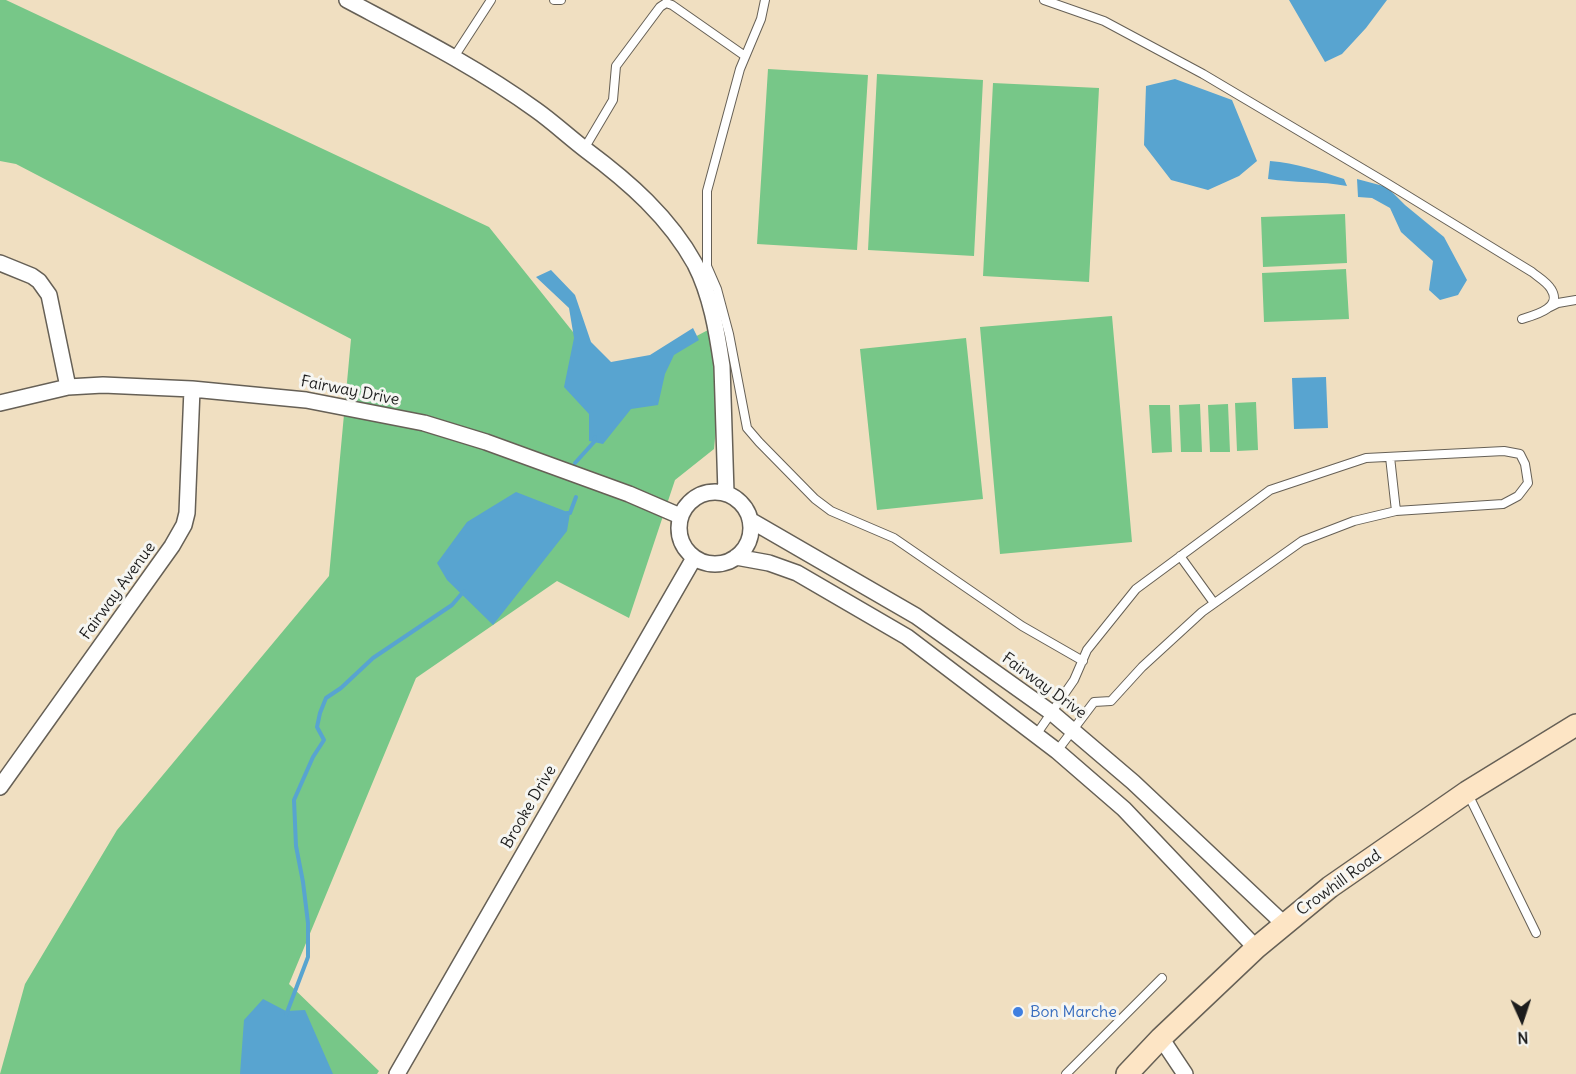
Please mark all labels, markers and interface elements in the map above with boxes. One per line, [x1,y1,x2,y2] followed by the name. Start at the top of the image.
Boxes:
[299,372,401,410] street label: Fairway Drive
[76,539,160,643] street label: Fairway Avenue
[998,649,1090,723] street label: Fairway Drive
[497,762,561,852] street label: Brooke Drive
[1293,846,1385,920] street label: Crowhill Road
[1492,990,1552,1050] north arrow
[1030,1002,1117,1022] place label: Bon Marche
[1011,1005,1025,1019] marker: Bon Marche
[1517,1028,1529,1048] text: N

